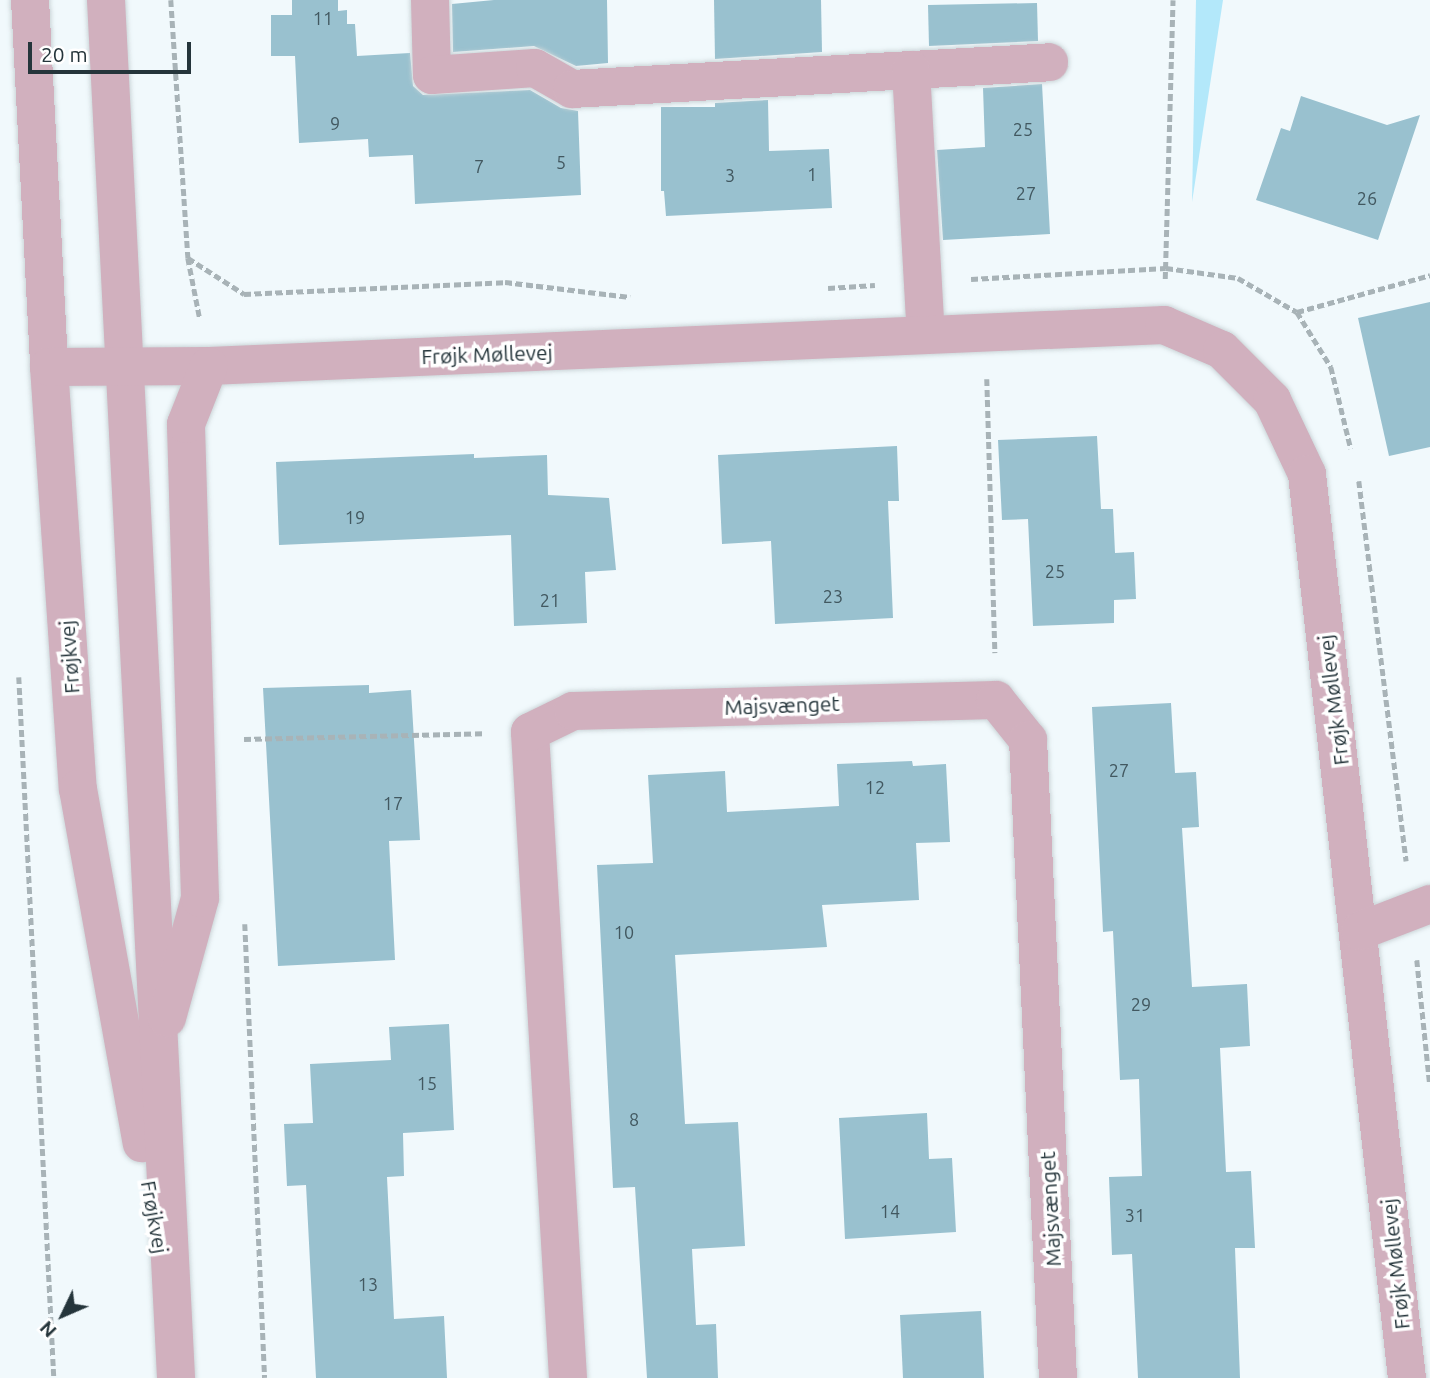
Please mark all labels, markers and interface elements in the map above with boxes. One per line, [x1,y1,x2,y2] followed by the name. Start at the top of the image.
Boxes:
[313,7,333,29] house number: 11
[32,28,194,72] scale bar
[41,42,88,66] text: 20 m
[330,112,340,134] house number: 9
[1013,118,1033,140] house number: 25
[556,151,566,173] house number: 5
[474,155,484,177] house number: 7
[807,163,817,185] house number: 1
[725,164,735,186] house number: 3
[1016,182,1036,204] house number: 27
[1357,187,1377,209] house number: 26
[421,339,553,369] street label: Frøjk Møllevej
[345,506,365,528] house number: 19
[1045,560,1065,582] house number: 25
[823,585,843,607] house number: 23
[540,589,560,611] house number: 21
[54,619,84,695] street label: Frøjkvej
[1312,633,1354,767] street label: Frøjk Møllevej
[724,690,840,720] street label: Majsvænget
[1109,759,1129,781] house number: 27
[865,776,885,798] house number: 12
[383,792,403,814] house number: 17
[614,921,634,943] house number: 10
[1131,993,1151,1015] house number: 29
[417,1072,437,1094] house number: 15
[629,1108,639,1130] house number: 8
[1034,1151,1066,1267] street label: Majsvænget
[136,1179,174,1255] street label: Frøjkvej
[1376,1197,1414,1331] street label: Frøjk Møllevej
[880,1200,900,1222] house number: 14
[1125,1204,1145,1226] house number: 31
[358,1273,378,1295] house number: 13
[28,1280,98,1350] north arrow
[35,1317,61,1342] text: N

